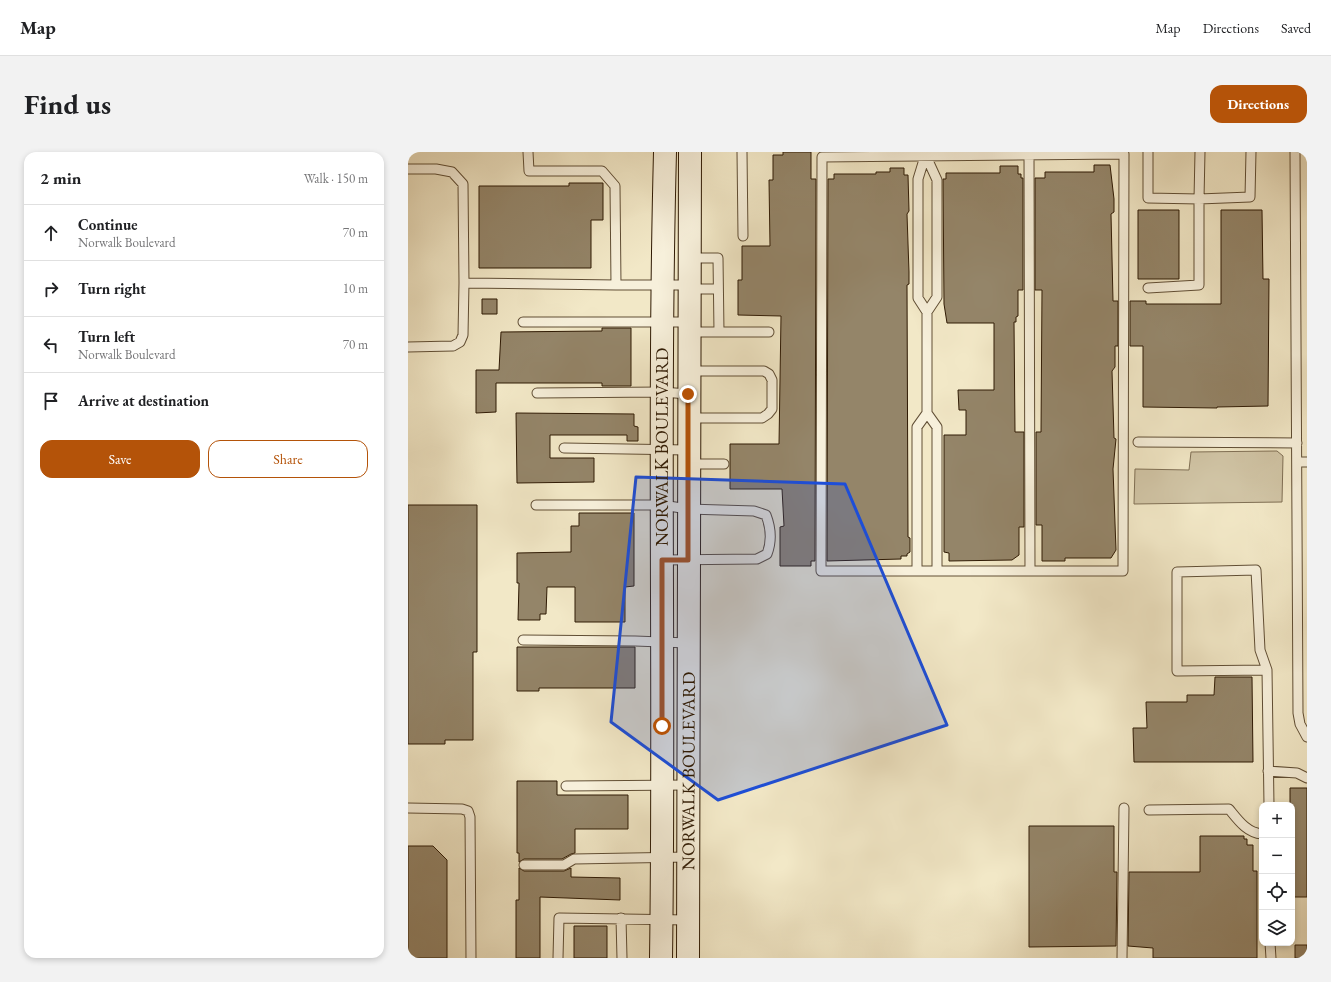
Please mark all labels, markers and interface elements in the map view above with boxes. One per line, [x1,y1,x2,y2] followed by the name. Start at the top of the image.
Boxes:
[20,15,56,40] text: Map
[1155,19,1181,37] text: Map
[1203,19,1259,37] text: Directions
[1281,19,1311,37] text: Saved
[1210,85,1307,123] button: Directions
[24,86,111,122] text: Find us
[40,167,81,189] text: 2 min
[304,170,368,187] text: Walk · 150 m
[78,215,138,234] text: Continue
[40,222,62,244] icon: ahead
[343,224,368,241] text: 70 m
[78,234,176,251] text: Norwalk Boulevard
[40,278,62,300] icon: right
[78,279,146,298] text: Turn right
[343,280,368,297] text: 10 m
[78,327,135,346] text: Turn left
[40,334,62,356] icon: left
[343,336,368,353] text: 70 m
[78,346,176,363] text: Norwalk Boulevard
[650,348,673,546] street label: NORWALK BOULEVARD
[679,385,697,403] route end
[40,390,62,412] icon: arrive
[78,391,209,410] text: Arrive at destination
[40,440,200,478] button: Save
[208,440,368,478] button: Share
[676,672,700,870] street label: NORWALK BOULEVARD
[653,717,671,735] route start
[1259,802,1295,946] map controls
[1259,802,1295,838] button: +
[1259,838,1295,874] button: −
[1259,874,1295,910] button: locate
[1259,910,1295,946] button: layers

